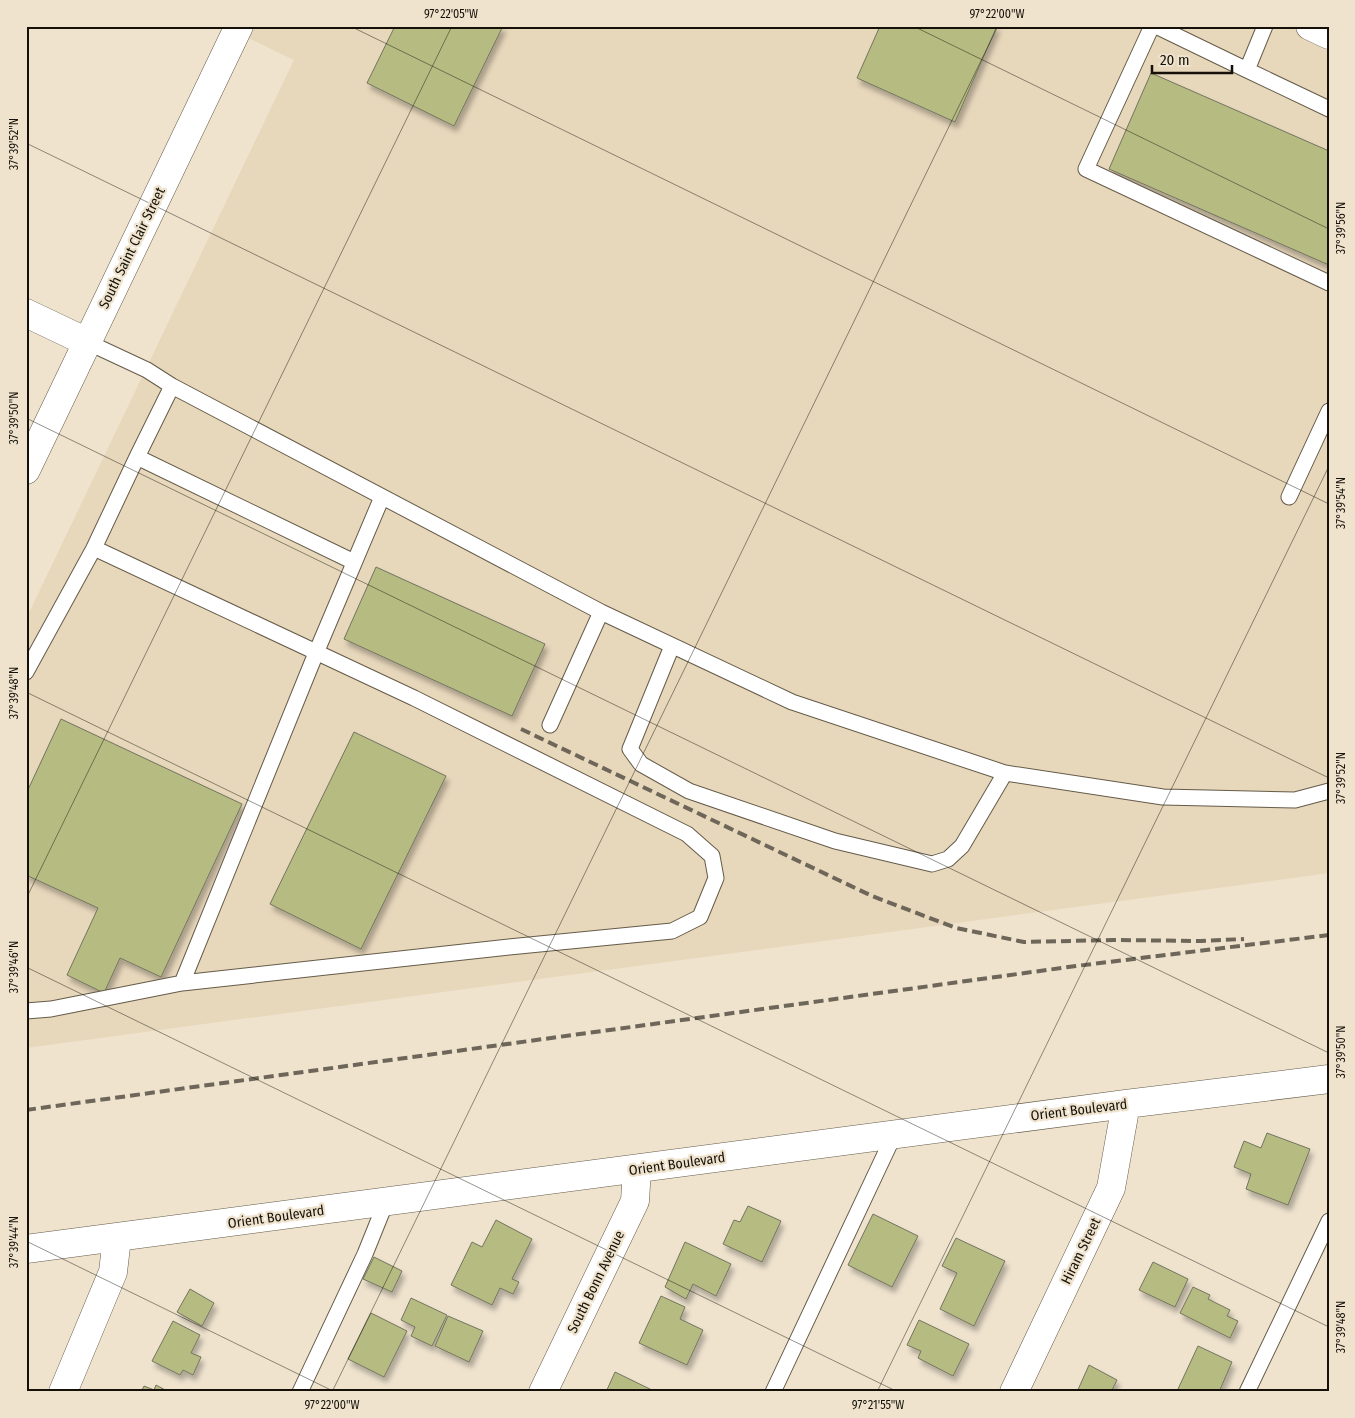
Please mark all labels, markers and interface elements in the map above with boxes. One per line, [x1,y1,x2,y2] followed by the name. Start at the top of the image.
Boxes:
[424,7,478,21] text: 97°22'05"W
[969,7,1025,21] text: 97°22'00"W
[1152,42,1232,74] scale bar
[1160,51,1190,69] text: 20 m
[7,118,21,170] text: 37°39'52"N
[95,184,169,312] street label: South Saint Clair Street
[1334,202,1348,254] text: 37°39'56"N
[7,392,21,444] text: 37°39'50"N
[1334,477,1348,529] text: 37°39'54"N
[7,667,21,719] text: 37°39'48"N
[1334,752,1348,804] text: 37°39'52"N
[7,941,21,993] text: 37°39'46"N
[1334,1026,1348,1078] text: 37°39'50"N
[1030,1096,1128,1124] street label: Orient Boulevard
[628,1149,726,1179] street label: Orient Boulevard
[227,1202,325,1232] street label: Orient Boulevard
[1058,1215,1105,1287] street label: Hiram Street
[7,1216,21,1268] text: 37°39'44"N
[564,1228,628,1336] street label: South Bonn Avenue
[1334,1301,1348,1353] text: 37°39'48"N
[304,1398,360,1412] text: 97°22'00"W
[852,1398,904,1412] text: 97°21'55"W

